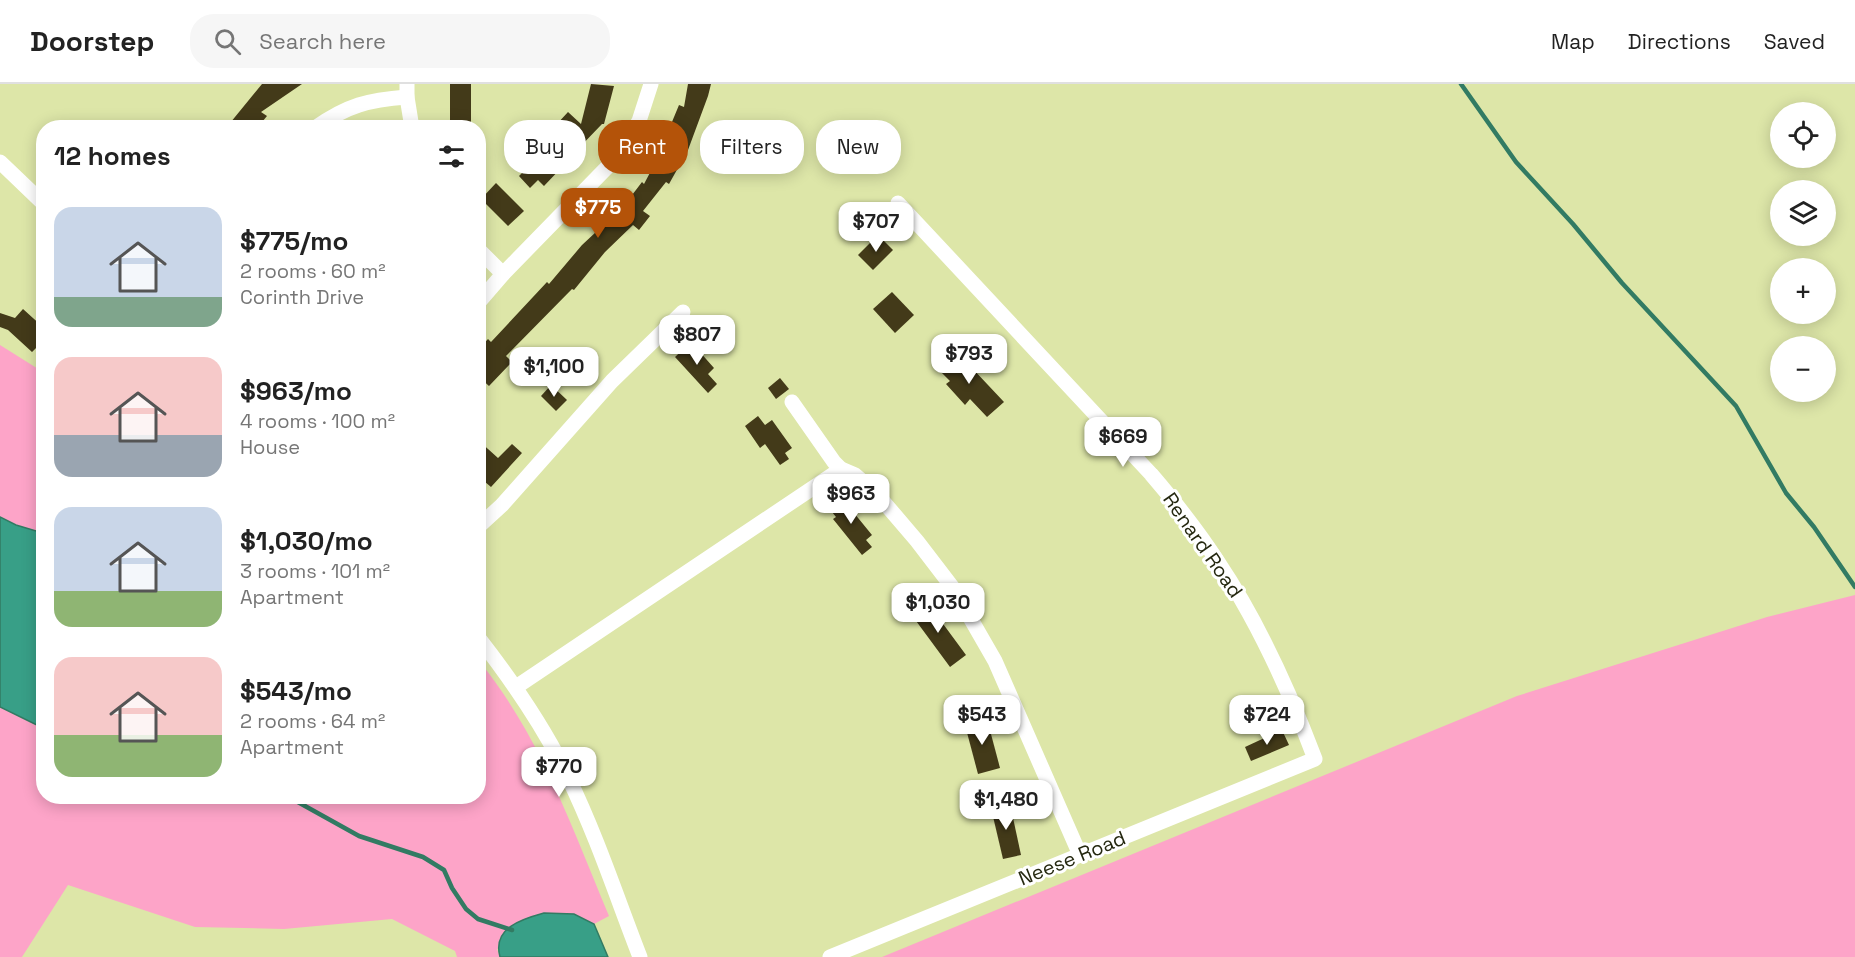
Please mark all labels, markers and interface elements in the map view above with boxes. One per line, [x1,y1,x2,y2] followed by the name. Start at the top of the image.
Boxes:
[190,14,610,68] search box
[30,23,154,59] text: Doorstep
[211,25,244,58] icon: search
[259,27,386,55] text: Search here
[1551,28,1595,55] text: Map
[1628,28,1731,55] text: Directions
[1764,28,1825,55] text: Saved
[1770,102,1836,402] map controls
[1770,102,1836,168] button: locate
[504,120,586,174] chip: Buy
[598,120,688,174] chip: Rent
[700,120,804,174] chip: Filters
[816,120,901,174] chip: New
[54,139,171,173] text: 12 homes
[435,140,468,173] icon: filters
[1770,180,1836,246] button: layers
[562,188,634,239] pin: $775
[575,194,621,220] text: $775
[840,202,912,253] pin: $707
[853,208,899,234] text: $707
[240,224,348,258] text: $775/mo
[102,231,174,303] icon: home
[240,258,386,284] text: 2 rooms · 60 m²
[1770,258,1836,324] button: +
[240,284,364,310] text: Corinth Drive
[661,315,733,366] pin: $807
[673,321,721,347] text: $807
[933,334,1005,385] pin: $793
[1770,336,1836,402] button: −
[945,340,993,366] text: $793
[505,347,603,398] pin: $1,100
[524,353,584,379] text: $1,100
[240,374,352,408] text: $963/mo
[102,381,174,453] icon: home
[240,408,395,434] text: 4 rooms · 100 m²
[1087,417,1159,468] pin: $669
[1098,423,1148,449] text: $669
[240,434,300,460] text: House
[815,474,887,525] pin: $963
[827,480,876,506] text: $963
[1157,487,1249,603] street label: Renard Road
[240,524,373,558] text: $1,030/mo
[102,531,174,603] icon: home
[240,558,390,584] text: 3 rooms · 101 m²
[889,583,987,634] pin: $1,030
[240,584,344,610] text: Apartment
[906,589,970,615] text: $1,030
[240,674,352,708] text: $543/mo
[102,681,174,753] icon: home
[946,695,1018,746] pin: $543
[1231,695,1303,746] pin: $724
[958,701,1007,727] text: $543
[1243,701,1291,727] text: $724
[240,708,385,734] text: 2 rooms · 64 m²
[240,734,344,760] text: Apartment
[523,747,595,798] pin: $770
[535,753,583,779] text: $770
[957,780,1055,831] pin: $1,480
[974,786,1038,812] text: $1,480
[1014,825,1130,891] street label: Neese Road

